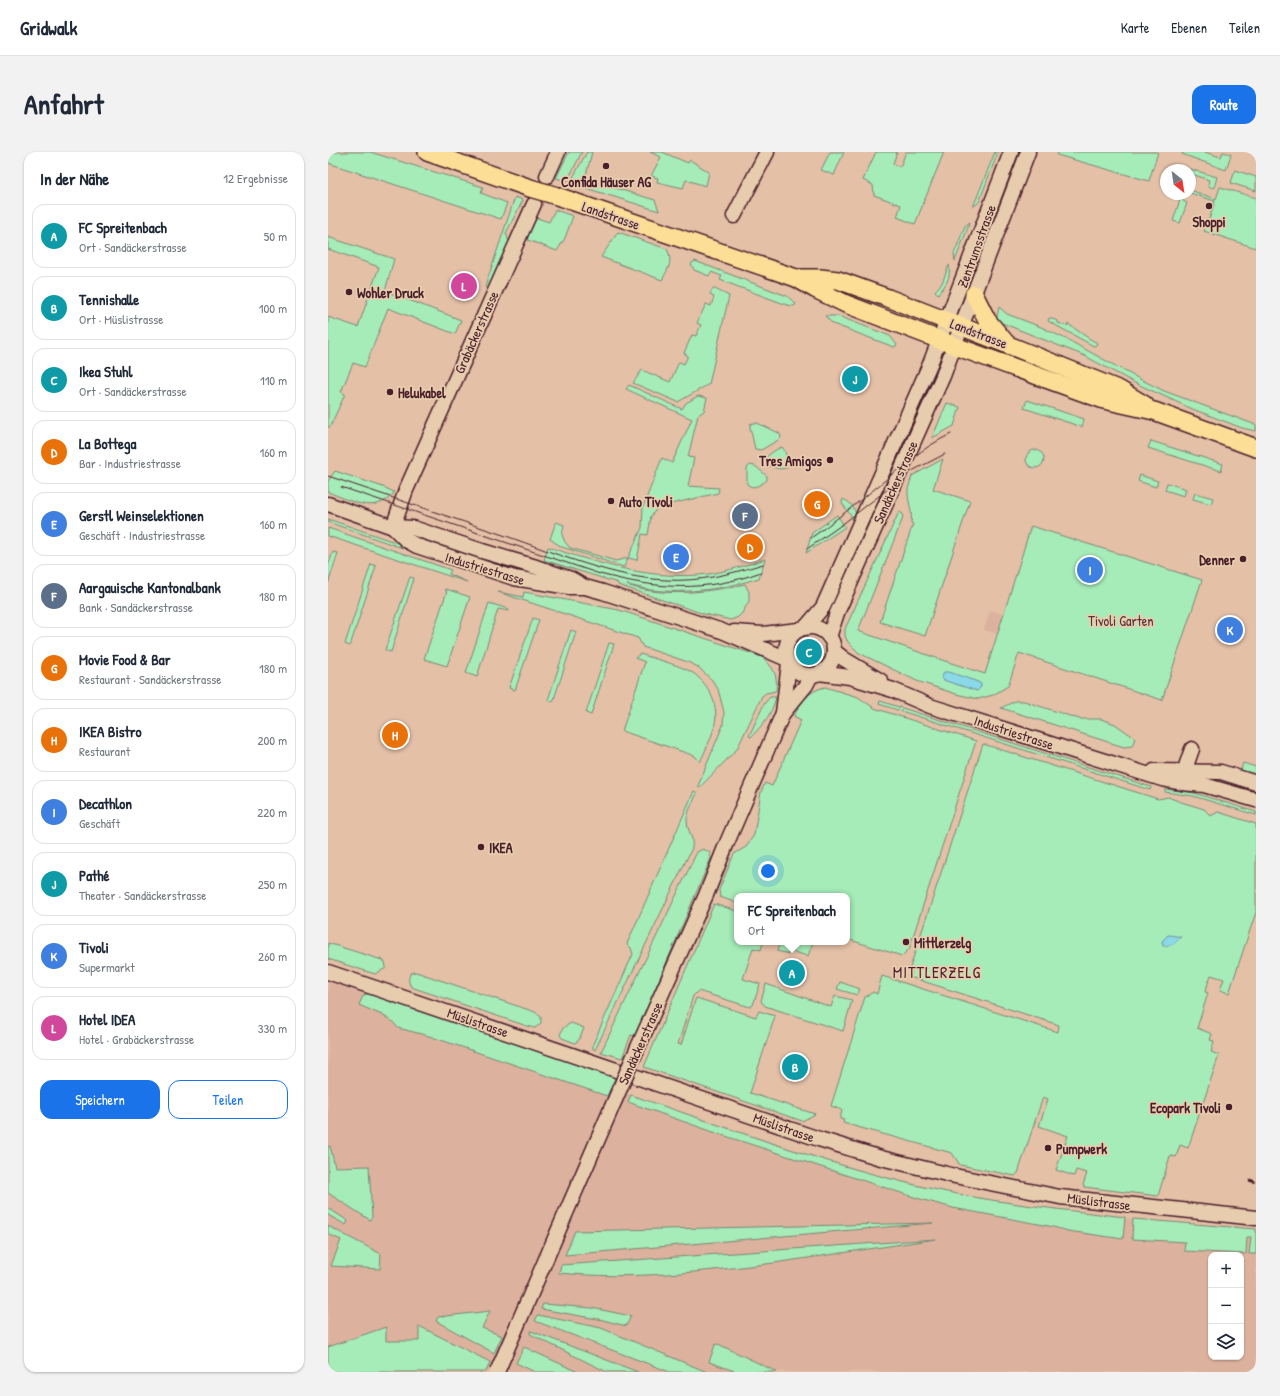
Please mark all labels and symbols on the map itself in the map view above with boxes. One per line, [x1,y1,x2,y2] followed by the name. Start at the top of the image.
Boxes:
[601,161,611,171] marker: Confida Häuser AG
[1160,164,1196,200] north arrow
[561,172,651,191] place label: Confida Häuser AG
[580,196,643,234] street label: Landstrasse
[952,201,1000,290] street label: Zentrumsstrasse
[1204,201,1214,211] marker: Shoppi
[1192,212,1226,233] place label: Shoppi
[451,271,477,301] pin: L
[357,283,424,302] place label: Wohler Druck
[344,287,354,297] marker: Wohler Druck
[449,287,503,376] street label: Grabäckerstrasse
[948,313,1011,353] street label: Landstrasse
[842,364,868,394] pin: J
[398,383,446,402] place label: Helukabel
[385,387,395,397] marker: Helukabel
[868,437,922,526] street label: Sandäckerstrasse
[758,451,823,472] place label: Tres Amigos
[825,455,835,465] marker: Tres Amigos
[804,489,830,519] pin: G
[619,492,673,511] place label: Auto Tivoli
[606,496,616,506] marker: Auto Tivoli
[732,501,758,531] pin: F
[737,532,763,562] pin: D
[663,542,689,572] pin: E
[443,547,528,589] street label: Industriestrasse
[1199,550,1236,569] place label: Denner
[1238,554,1248,564] marker: Denner
[1077,555,1103,585] pin: I
[1088,611,1154,630] park label: Tivoli Garten
[1217,615,1243,645] pin: K
[796,637,822,667] pin: C
[972,710,1057,754] street label: Industriestrasse
[382,720,408,750] pin: H
[489,838,513,857] place label: IKEA
[476,842,486,852] marker: IKEA
[758,861,778,881] your location
[914,933,971,954] place label: Mittlerzelg
[901,937,911,947] marker: Mittlerzelg
[779,958,805,988] pin: A
[893,961,981,983] district label: MITTLERZELG
[613,998,667,1087] street label: Sandäckerstrasse
[445,1003,512,1041] street label: Müslistrasse
[782,1052,808,1082] pin: B
[1150,1098,1221,1119] place label: Ecopark Tivoli
[1224,1102,1234,1112] marker: Ecopark Tivoli
[751,1108,818,1146] street label: Müslistrasse
[1056,1139,1107,1160] place label: Pumpwerk
[1043,1143,1053,1153] marker: Pumpwerk
[1066,1188,1132,1214] street label: Müslistrasse

